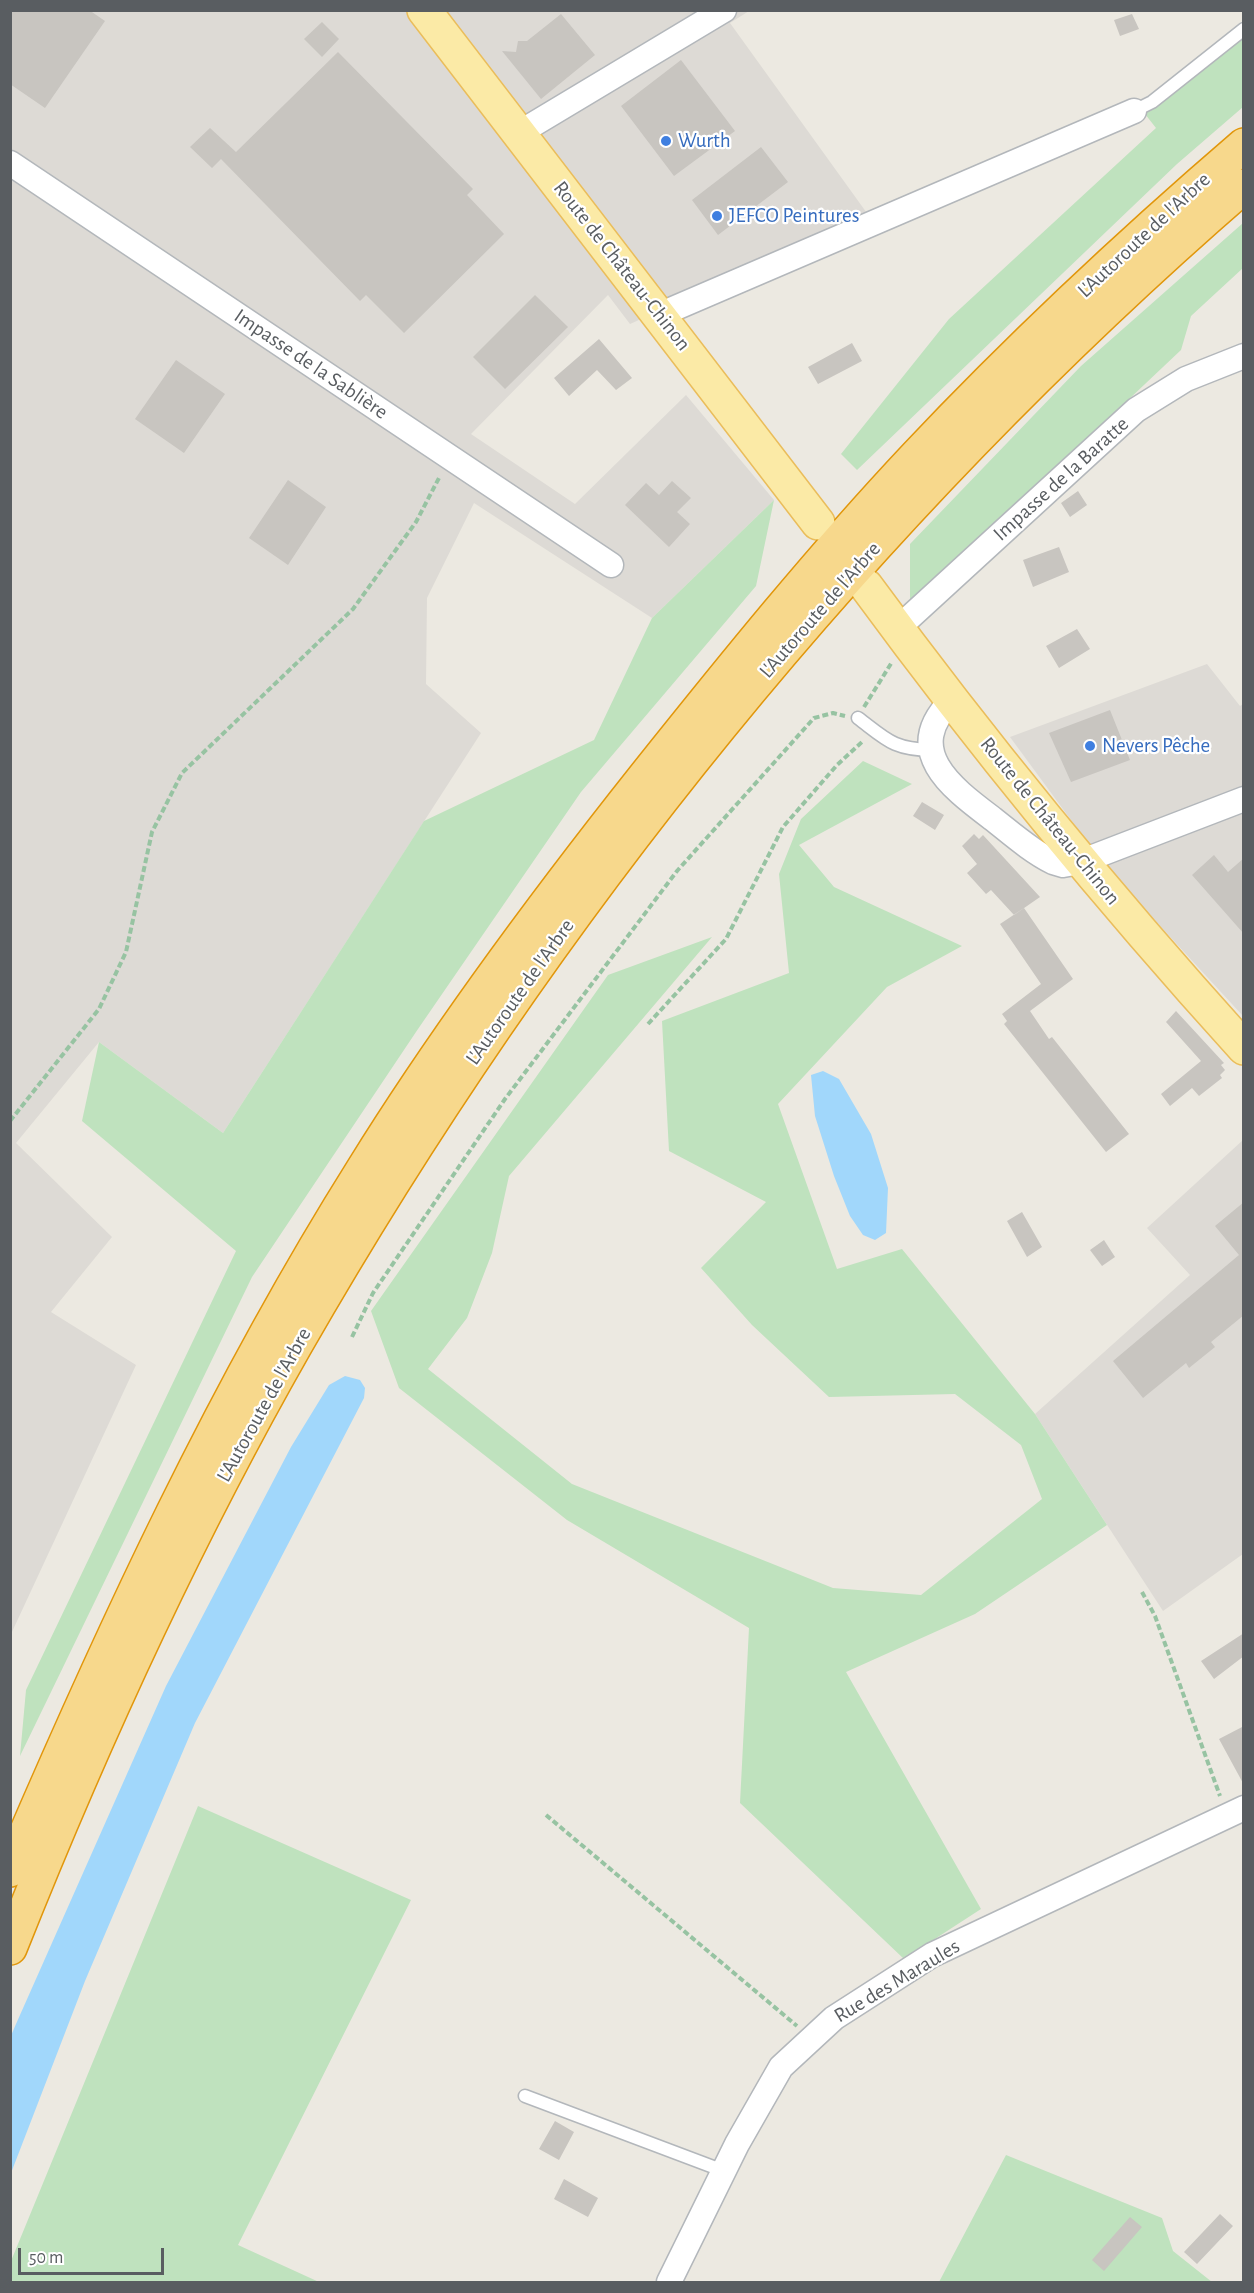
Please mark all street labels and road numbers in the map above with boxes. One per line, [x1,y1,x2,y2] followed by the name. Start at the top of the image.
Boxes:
[1072,167,1216,303] street label: L'Autoroute de l'Arbre
[548,176,696,356] street label: Route de Château-Chinon
[229,303,393,425] street label: Impasse de la Sablière
[988,412,1134,546] street label: Impasse de la Baratte
[754,537,886,683] street label: L'Autoroute de l'Arbre
[975,732,1125,910] street label: Route de Château-Chinon
[460,914,580,1070] street label: L'Autoroute de l'Arbre
[211,1323,317,1487] street label: L'Autoroute de l'Arbre
[830,1934,964,2028] street label: Rue des Maraules

